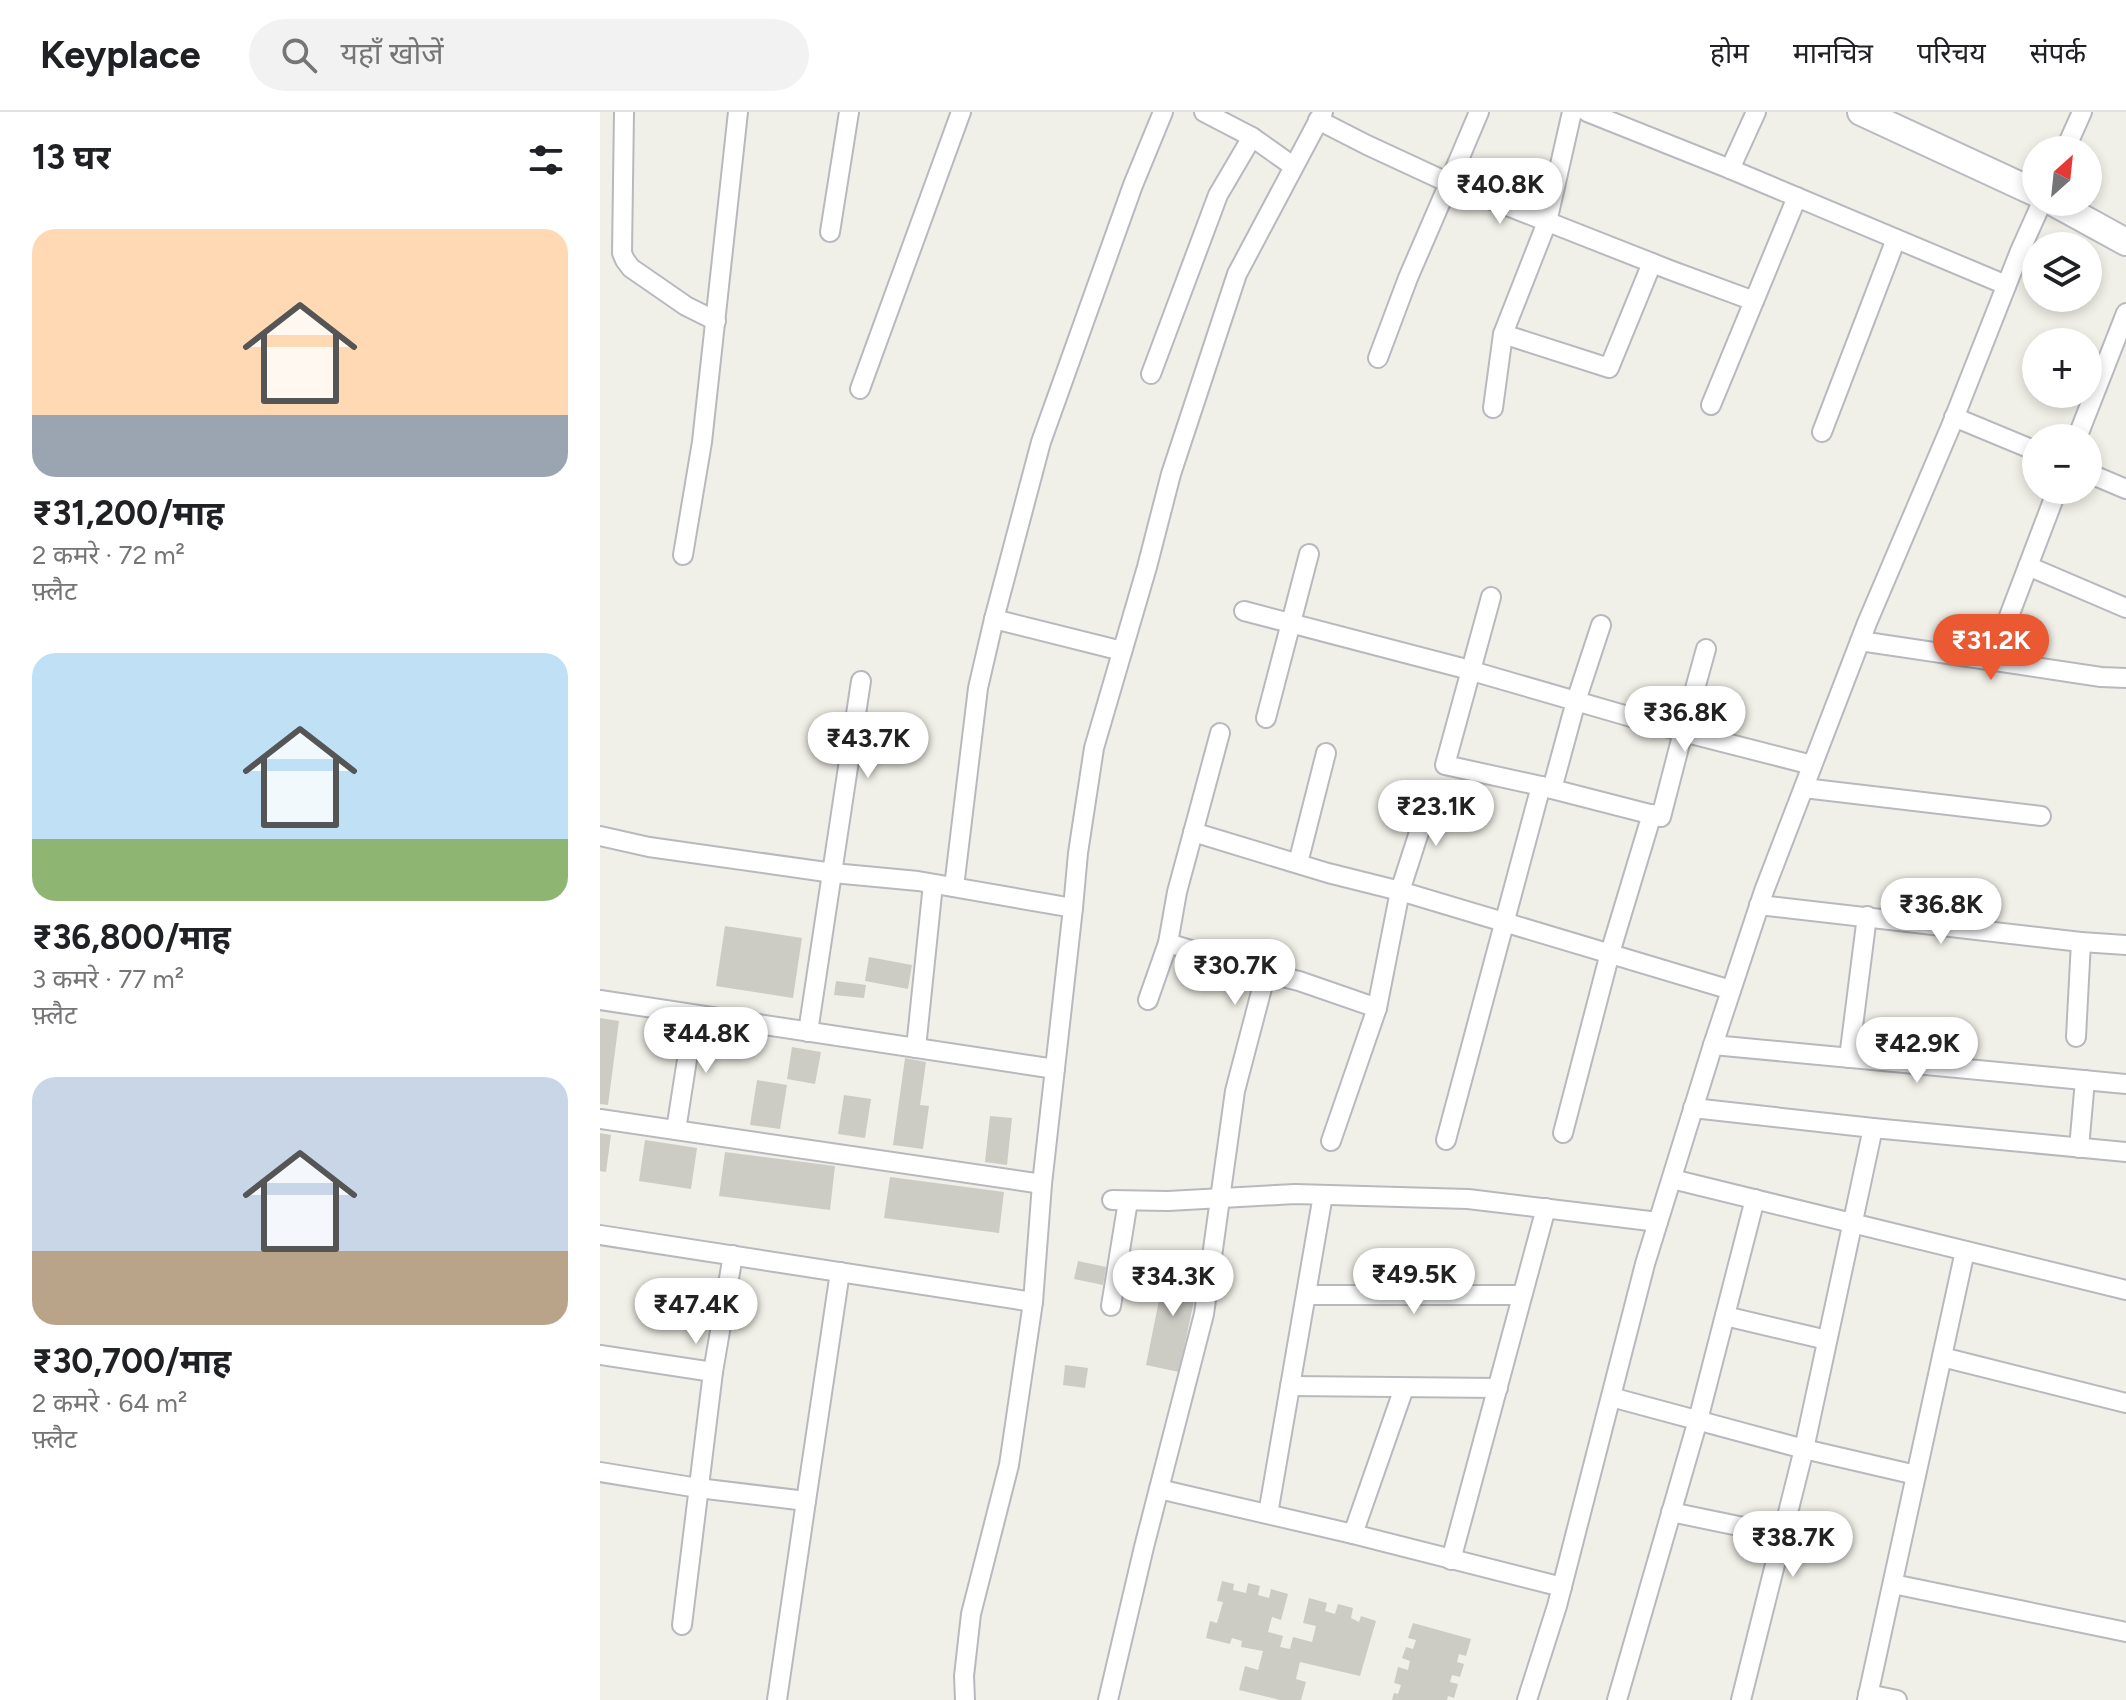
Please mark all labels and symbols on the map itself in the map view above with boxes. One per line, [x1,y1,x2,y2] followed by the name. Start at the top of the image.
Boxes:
[2022,136,2102,216] north arrow
[1435,158,1565,226] pin: ₹40.8K
[1926,614,2056,682] pin: ₹31.2K
[1620,686,1750,754] pin: ₹36.8K
[803,712,933,780] pin: ₹43.7K
[1371,780,1501,848] pin: ₹23.1K
[1876,878,2006,946] pin: ₹36.8K
[1170,939,1300,1007] pin: ₹30.7K
[641,1007,771,1075] pin: ₹44.8K
[1852,1017,1982,1085] pin: ₹42.9K
[1349,1248,1479,1316] pin: ₹49.5K
[1108,1250,1238,1318] pin: ₹34.3K
[631,1278,761,1346] pin: ₹47.4K
[1728,1511,1858,1579] pin: ₹38.7K

